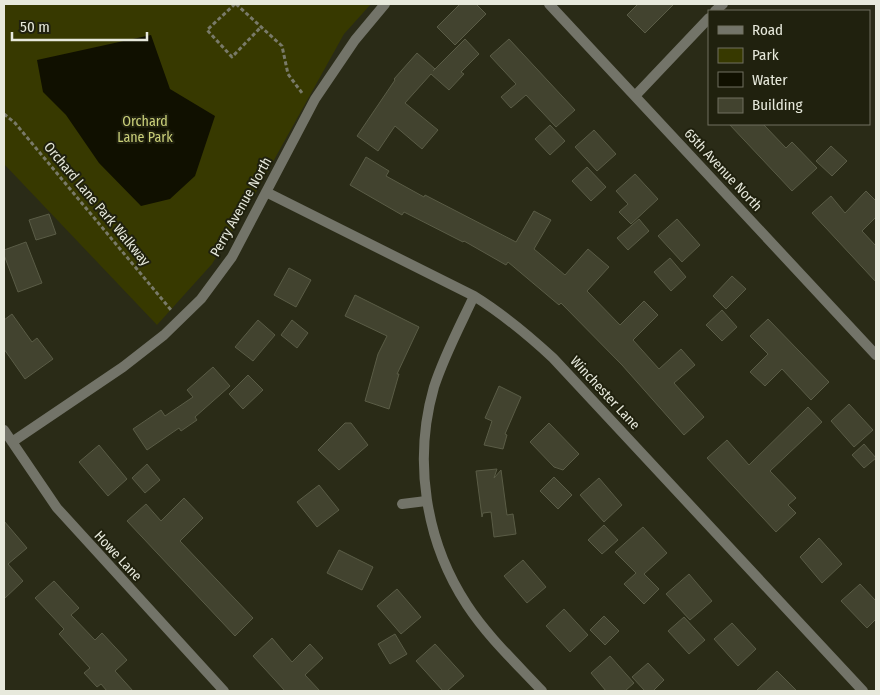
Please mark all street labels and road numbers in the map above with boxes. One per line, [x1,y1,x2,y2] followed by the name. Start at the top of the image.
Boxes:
[680,125,766,215] street label: 65th Avenue North
[40,139,154,270] street label: Orchard Lane Park Walkway
[207,154,275,260] street label: Perry Avenue North
[567,353,643,433] street label: Winchester Lane
[90,527,146,585] street label: Howe Lane

